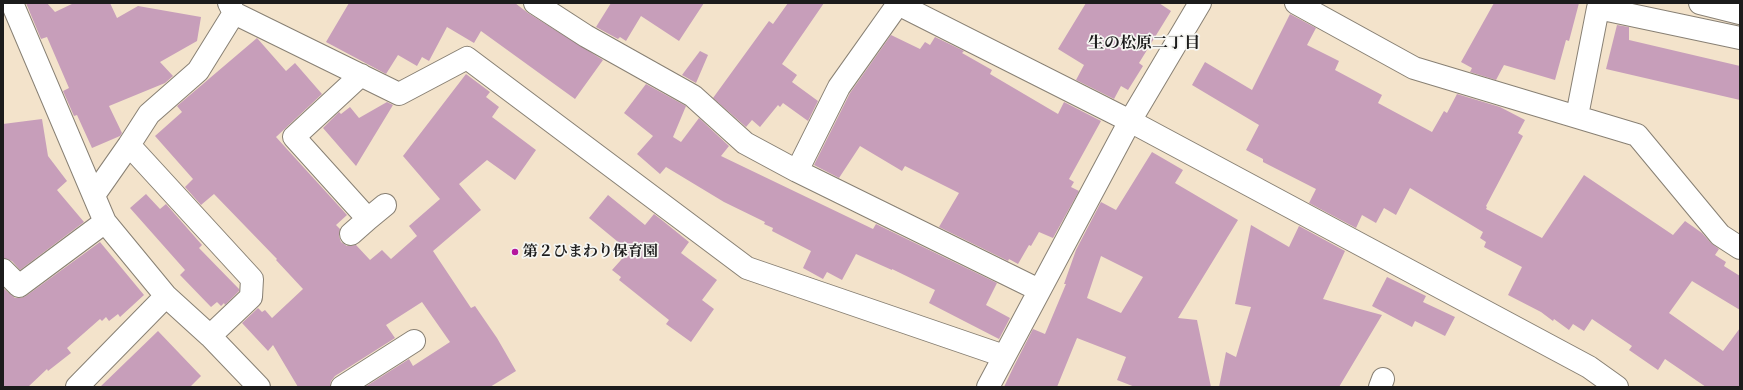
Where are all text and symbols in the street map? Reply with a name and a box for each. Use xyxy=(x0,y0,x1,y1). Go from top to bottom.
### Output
district label: 生の松原二丁目 xyxy=(1088,34,1200,54)
place label: 第２ひまわり保育園 xyxy=(523,243,658,261)
marker: 第２ひまわり保育園 xyxy=(510,247,520,257)

